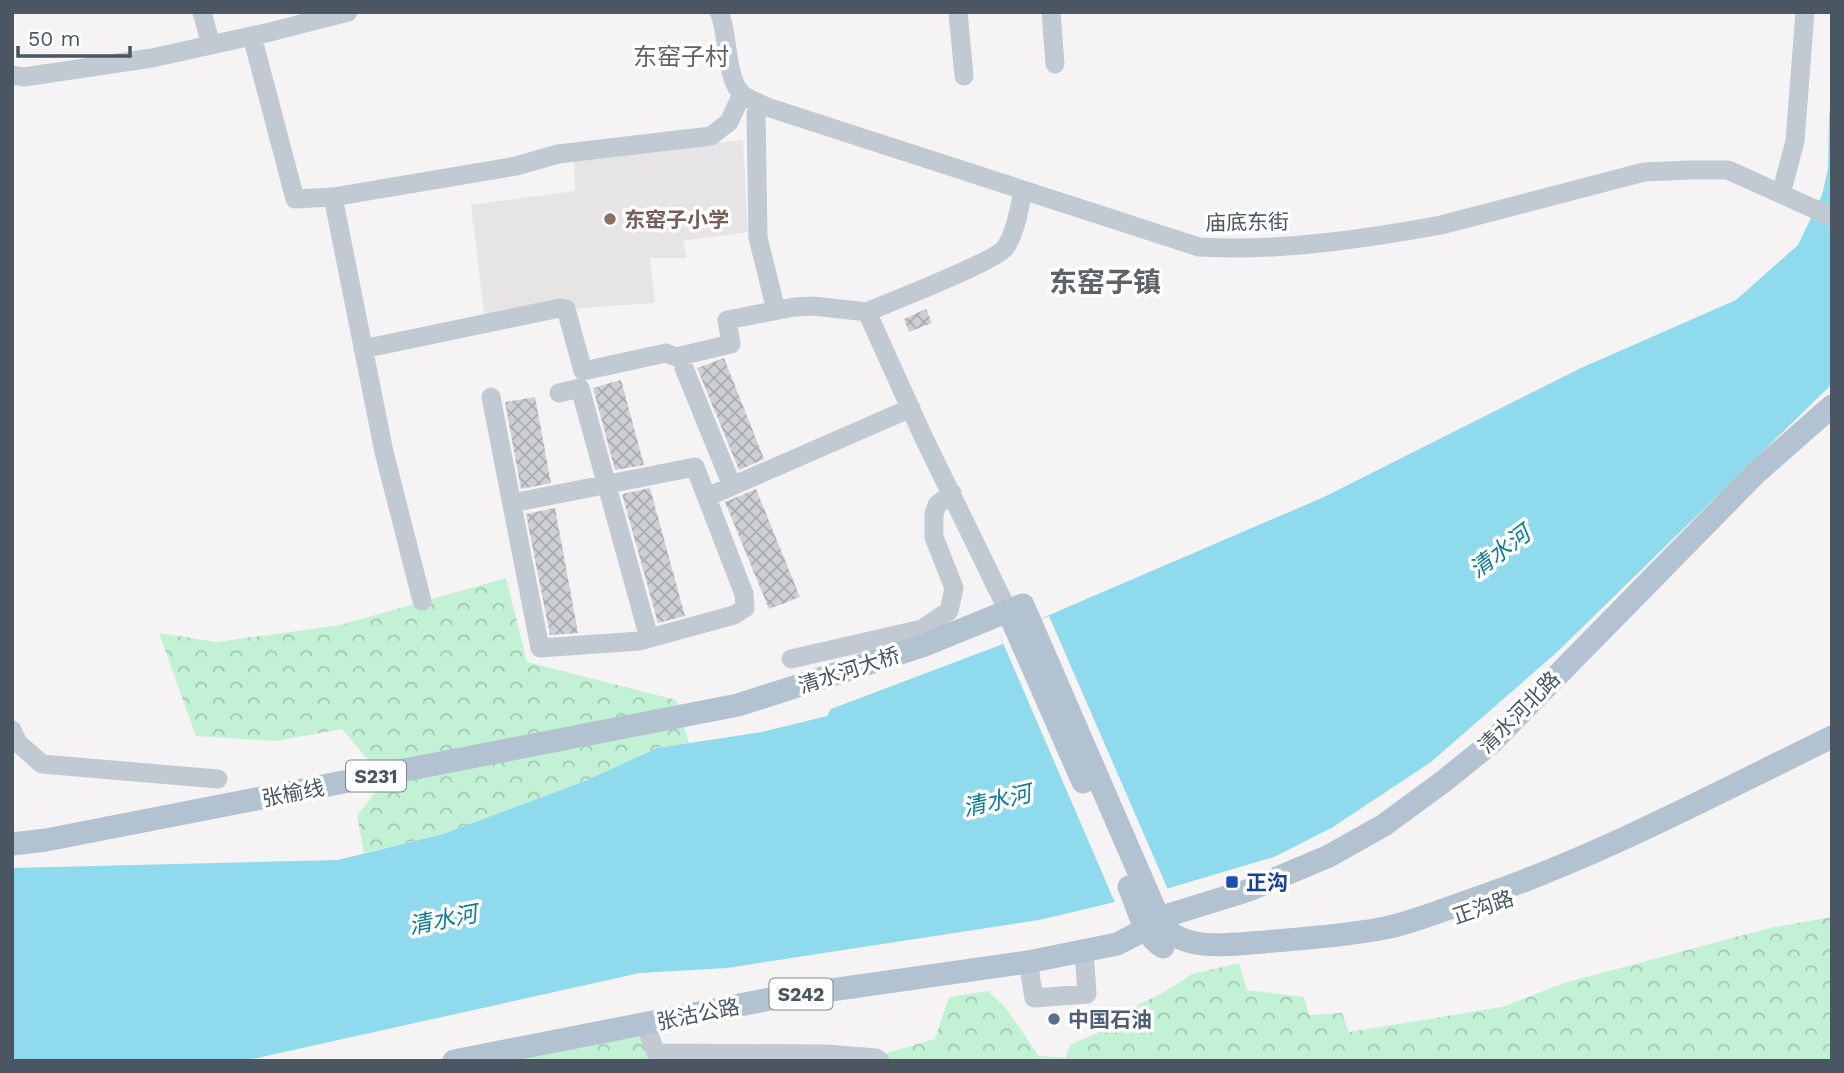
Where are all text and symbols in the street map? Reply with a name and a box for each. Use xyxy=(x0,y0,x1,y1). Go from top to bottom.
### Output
scale bar xyxy=(18,14,130,58)
text: 50 m xyxy=(28,26,80,51)
district label: 东窑子村 xyxy=(633,43,729,71)
place label: 东窑子小学 xyxy=(624,207,729,232)
street label: 庙底东街 xyxy=(1205,209,1289,235)
marker: 东窑子小学 xyxy=(602,211,618,227)
district label: 东窑子镇 xyxy=(1049,266,1161,299)
water label: 清水河 xyxy=(1464,518,1539,584)
street label: 清水河大桥 xyxy=(795,642,903,698)
street label: 清水河北路 xyxy=(1473,666,1565,758)
road number: S231 xyxy=(346,761,406,792)
street label: 张榆线 xyxy=(260,775,326,811)
water label: 清水河 xyxy=(960,779,1038,822)
place label: 正沟 xyxy=(1246,870,1288,895)
marker: 正沟 xyxy=(1224,874,1240,890)
street label: 正沟路 xyxy=(1449,885,1517,929)
water label: 清水河 xyxy=(407,899,483,940)
road number: S242 xyxy=(770,978,832,1010)
street label: 张沽公路 xyxy=(654,994,742,1034)
place label: 中国石油 xyxy=(1068,1007,1152,1032)
marker: 中国石油 xyxy=(1046,1011,1062,1027)

